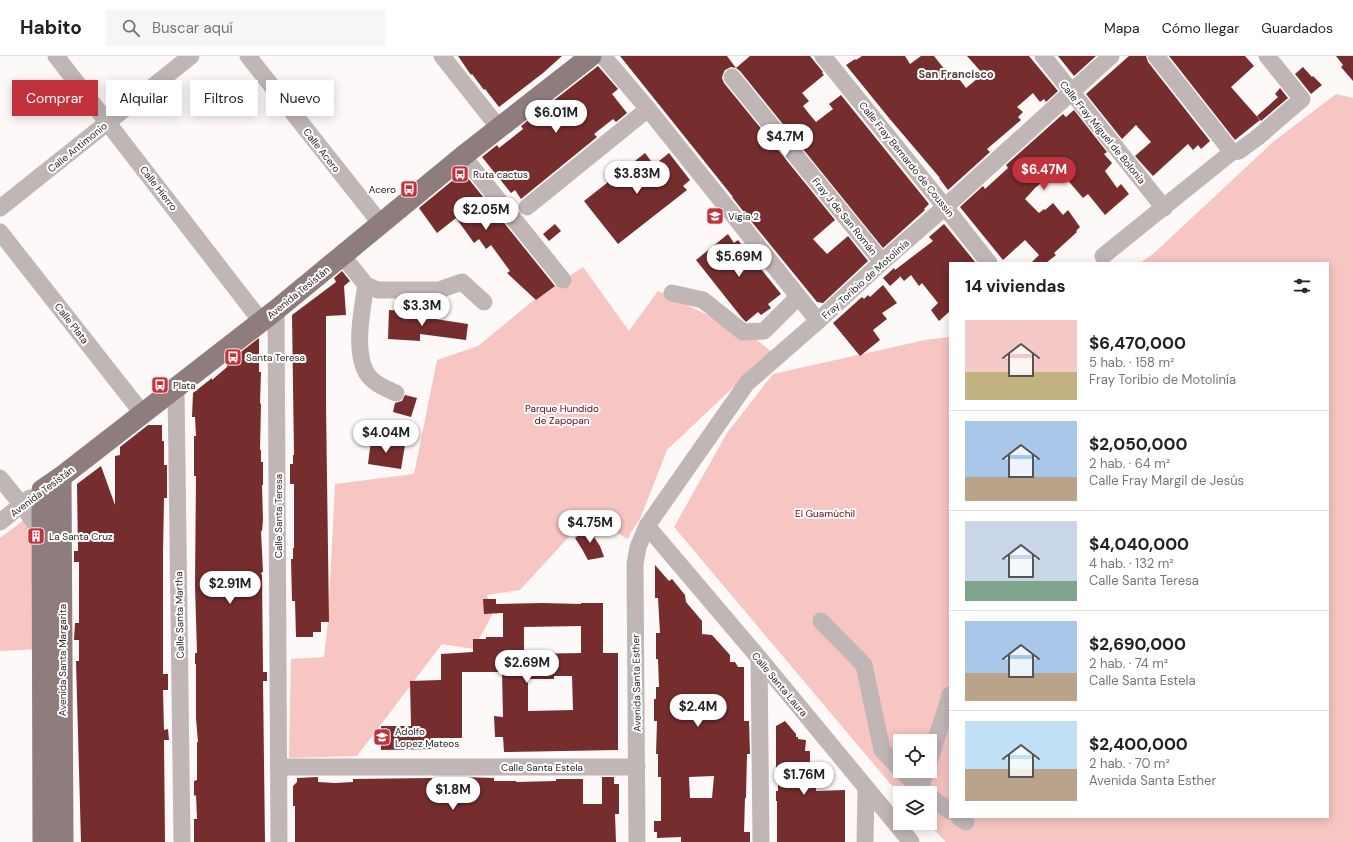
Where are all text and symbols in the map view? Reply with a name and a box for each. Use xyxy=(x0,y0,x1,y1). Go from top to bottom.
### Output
search box xyxy=(106,10,386,46)
text: Habito xyxy=(20,15,82,40)
icon: search xyxy=(120,17,142,39)
text: Buscar aquí xyxy=(152,18,233,38)
text: Mapa xyxy=(1104,19,1140,37)
text: Cómo llegar xyxy=(1162,19,1239,37)
text: Guardados xyxy=(1261,19,1333,37)
district label: San Francisco xyxy=(918,67,994,81)
street label: Calle Fray Miguel de Bolonia xyxy=(1057,78,1148,187)
chip: Comprar xyxy=(12,80,98,116)
chip: Alquilar xyxy=(106,80,182,116)
chip: Filtros xyxy=(190,80,258,116)
chip: Nuevo xyxy=(266,80,334,116)
street label: Calle Fray Bernardo de Coussin xyxy=(856,99,957,220)
pin: $6.01M xyxy=(523,100,589,134)
text: $6.01M xyxy=(534,104,578,121)
street label: Calle Antimonio xyxy=(45,119,110,175)
pin: $4.7M xyxy=(757,124,813,158)
street label: Calle Acero xyxy=(300,126,343,175)
text: $4.7M xyxy=(766,128,804,145)
pin: $6.47M xyxy=(1011,157,1077,191)
pin: $3.83M xyxy=(604,161,670,195)
text: $6.47M xyxy=(1021,161,1067,178)
street label: Calle Hierro xyxy=(137,163,180,213)
bus stop icon: Ruta cactus xyxy=(450,164,470,184)
text: $3.83M xyxy=(614,165,660,182)
place label: Ruta cactus xyxy=(473,168,528,181)
street label: Fray J de San Román xyxy=(809,175,880,258)
bus stop icon: Acero xyxy=(399,179,419,199)
place label: Acero xyxy=(369,183,396,196)
pin: $2.05M xyxy=(453,197,519,231)
text: $2.05M xyxy=(463,201,509,218)
school or university icon: Vigia 2 xyxy=(705,206,725,226)
place label: Vigia 2 xyxy=(728,210,759,223)
street label: Fray Toribio de Motolinía xyxy=(819,237,912,322)
pin: $5.69M xyxy=(706,244,772,278)
text: $5.69M xyxy=(716,248,762,265)
street label: Avenida Tesistán xyxy=(264,263,333,322)
text: 14 viviendas xyxy=(965,275,1066,297)
icon: filters xyxy=(1291,275,1313,297)
pin: $3.3M xyxy=(394,293,450,327)
text: $3.3M xyxy=(403,297,441,314)
street label: Calle Plata xyxy=(52,300,92,346)
text: $6,470,000 xyxy=(1089,332,1186,354)
icon: home xyxy=(997,336,1045,384)
bus stop icon: Santa Teresa xyxy=(223,347,243,367)
place label: Santa Teresa xyxy=(246,351,305,364)
text: 5 hab. · 158 m² xyxy=(1089,354,1174,371)
text: Fray Toribio de Motolinía xyxy=(1089,371,1236,388)
bus stop icon: Plata xyxy=(150,375,170,395)
place label: Plata xyxy=(173,379,196,392)
park label: Parque Hundido de Zapopan xyxy=(525,402,599,427)
pin: $4.04M xyxy=(353,420,419,454)
text: $4.04M xyxy=(362,424,410,441)
text: $2,050,000 xyxy=(1089,433,1187,455)
icon: home xyxy=(997,437,1045,485)
text: 2 hab. · 64 m² xyxy=(1089,455,1170,472)
street label: Avenida Tesistán xyxy=(8,463,77,520)
text: Calle Fray Margil de Jesús xyxy=(1089,472,1244,489)
street label: Calle Santa Teresa xyxy=(272,474,285,558)
park label: El Guamúchil xyxy=(795,507,855,520)
pin: $4.75M xyxy=(557,510,623,544)
text: $4.75M xyxy=(567,514,613,531)
building icon: La Santa Cruz xyxy=(26,526,46,546)
place label: La Santa Cruz xyxy=(49,530,113,543)
text: $4,040,000 xyxy=(1089,533,1189,555)
icon: home xyxy=(997,537,1045,585)
text: 4 hab. · 132 m² xyxy=(1089,555,1174,572)
street label: Calle Santa Martha xyxy=(172,571,187,659)
pin: $2.91M xyxy=(197,571,263,605)
text: Calle Santa Teresa xyxy=(1089,572,1199,589)
text: $2.91M xyxy=(209,575,251,592)
street label: Avenida Santa Margarita xyxy=(56,604,69,716)
text: $2,690,000 xyxy=(1089,633,1186,655)
street label: Avenida Santa Esther xyxy=(629,634,644,732)
icon: home xyxy=(997,637,1045,685)
pin: $2.69M xyxy=(494,650,560,684)
street label: Calle Santa Laura xyxy=(749,650,810,719)
text: $2.69M xyxy=(504,654,550,671)
text: 2 hab. · 74 m² xyxy=(1089,655,1168,672)
text: Calle Santa Estela xyxy=(1089,672,1196,689)
pin: $2.4M xyxy=(670,694,726,728)
text: $2.4M xyxy=(679,698,717,715)
place label: Adolfo Lopez Mateos xyxy=(395,725,459,750)
school or university icon: Adolfo Lopez Mateos xyxy=(372,727,392,747)
text: $2,400,000 xyxy=(1089,733,1188,755)
map controls xyxy=(893,734,937,830)
button: locate xyxy=(893,734,937,778)
icon: home xyxy=(997,737,1045,785)
text: 2 hab. · 70 m² xyxy=(1089,755,1170,772)
street label: Calle Santa Estela xyxy=(501,761,583,774)
pin: $1.76M xyxy=(771,762,837,796)
text: $1.76M xyxy=(783,766,825,783)
text: Avenida Santa Esther xyxy=(1089,772,1216,789)
pin: $1.8M xyxy=(425,777,481,811)
text: $1.8M xyxy=(435,781,471,798)
button: layers xyxy=(893,786,937,830)

